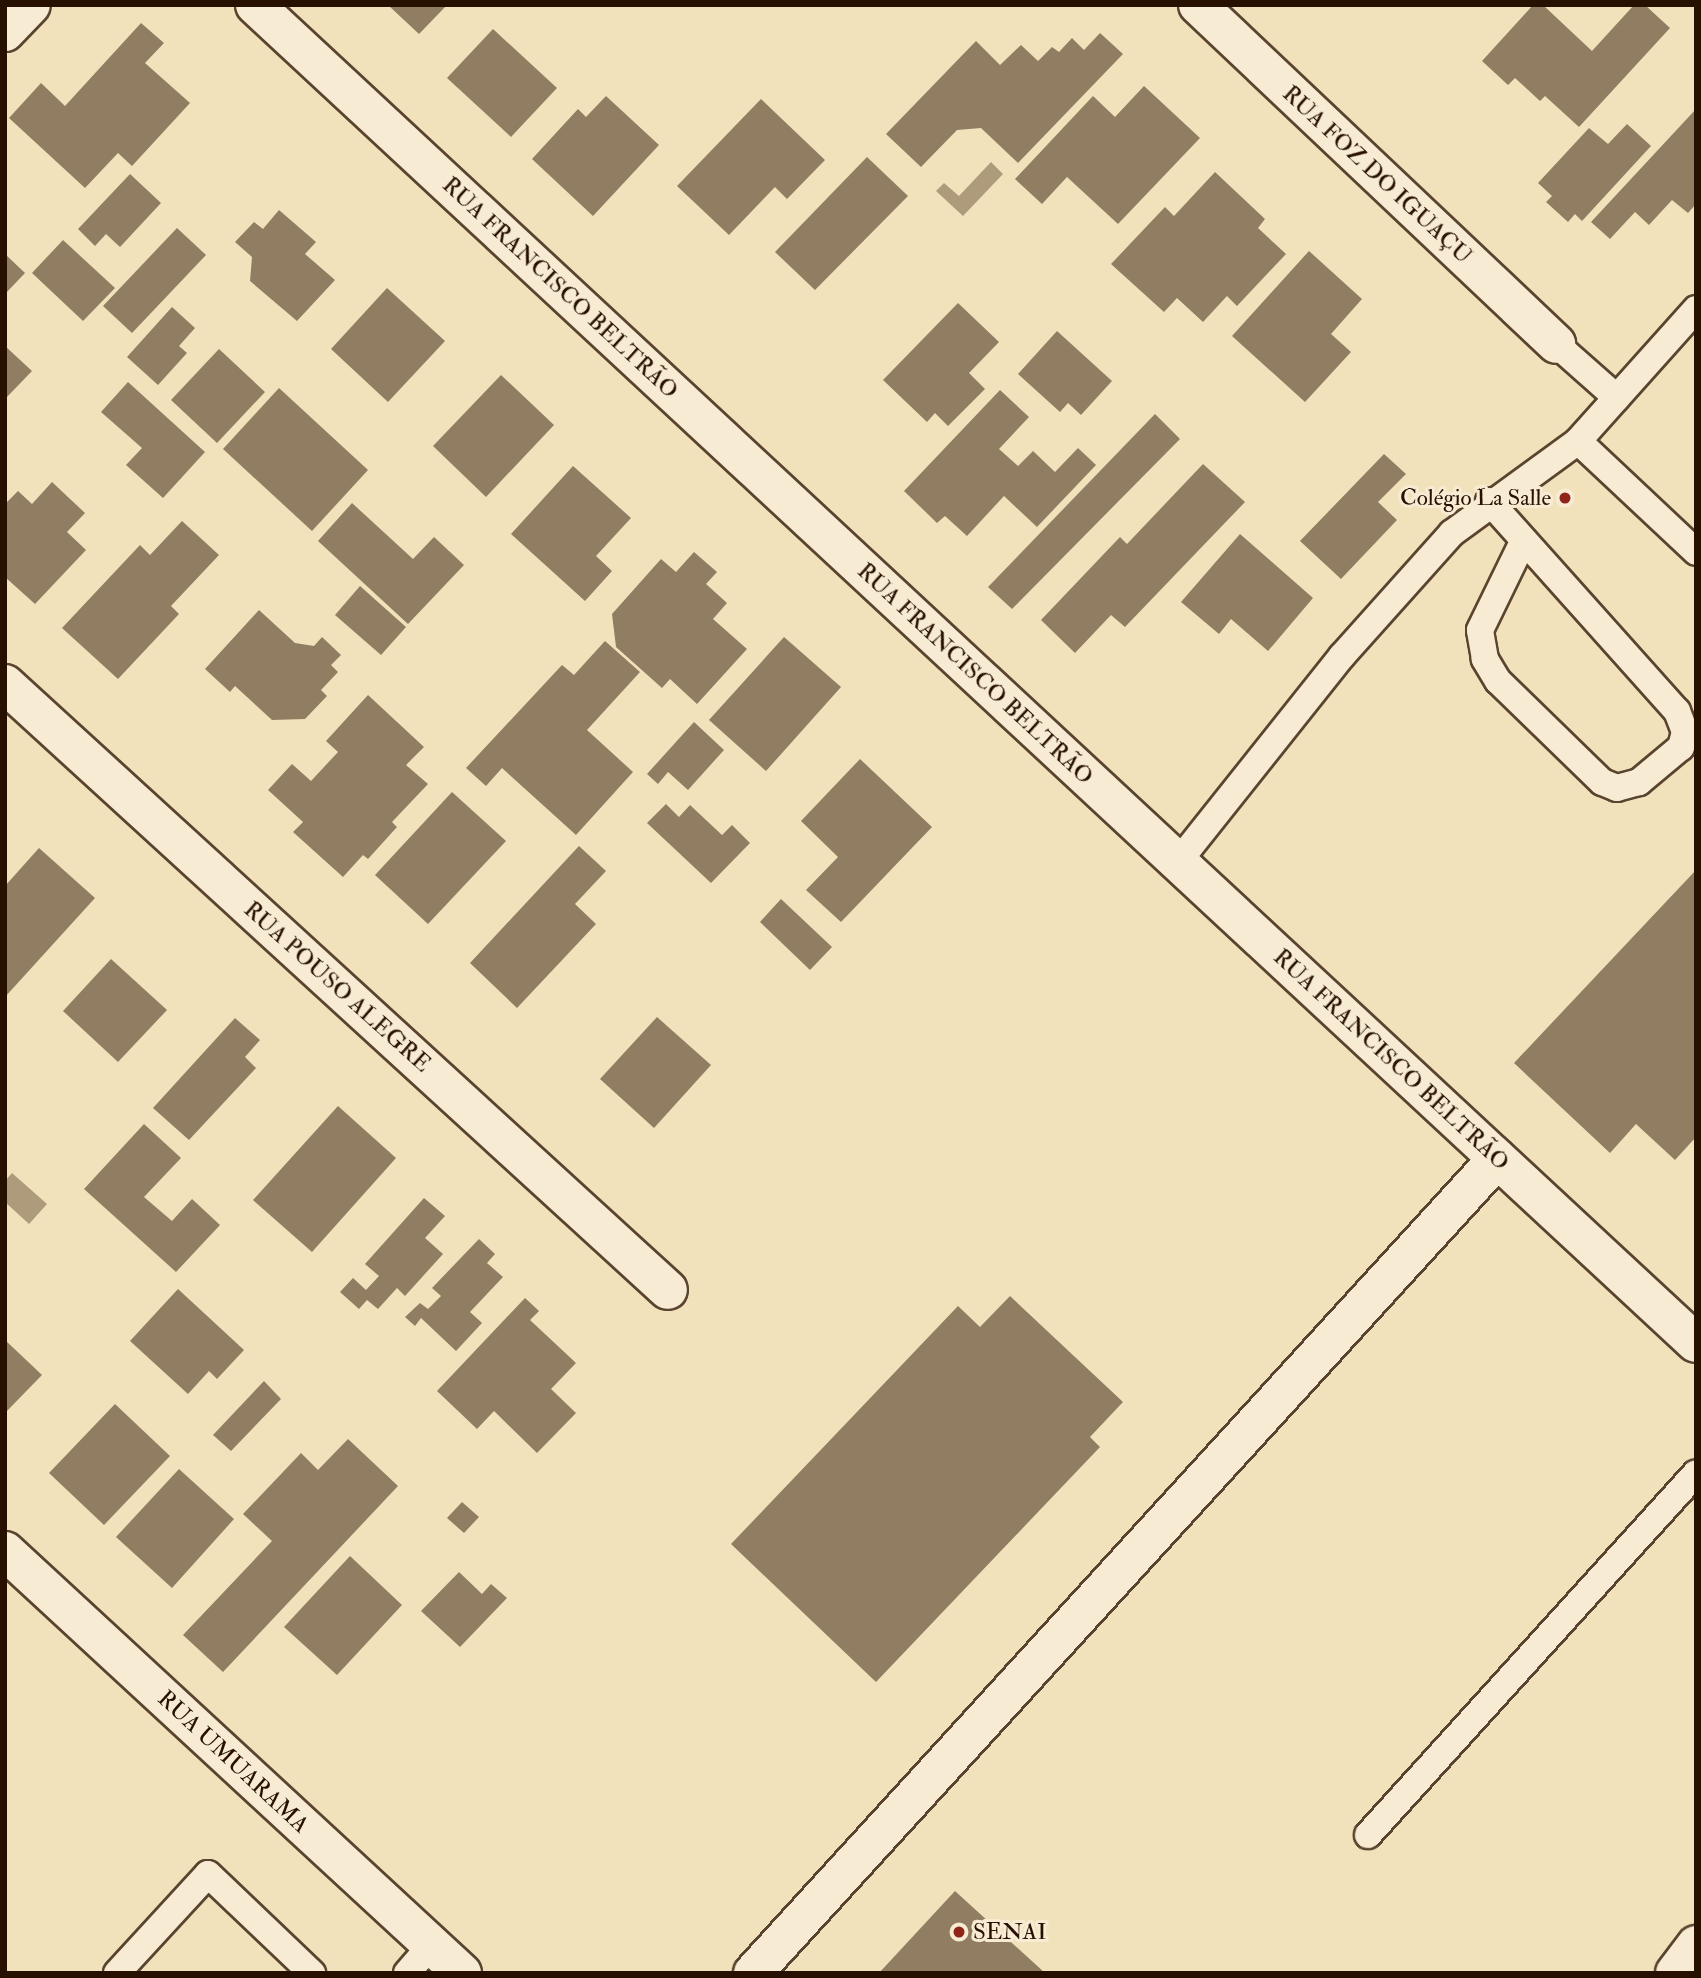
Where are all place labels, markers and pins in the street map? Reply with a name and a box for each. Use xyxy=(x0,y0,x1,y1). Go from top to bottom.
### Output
place label: Colégio La Salle xyxy=(1400,484,1551,512)
marker: Colégio La Salle xyxy=(1557,490,1573,506)
place label: SENAI xyxy=(973,1918,1046,1946)
marker: SENAI xyxy=(951,1924,967,1940)

